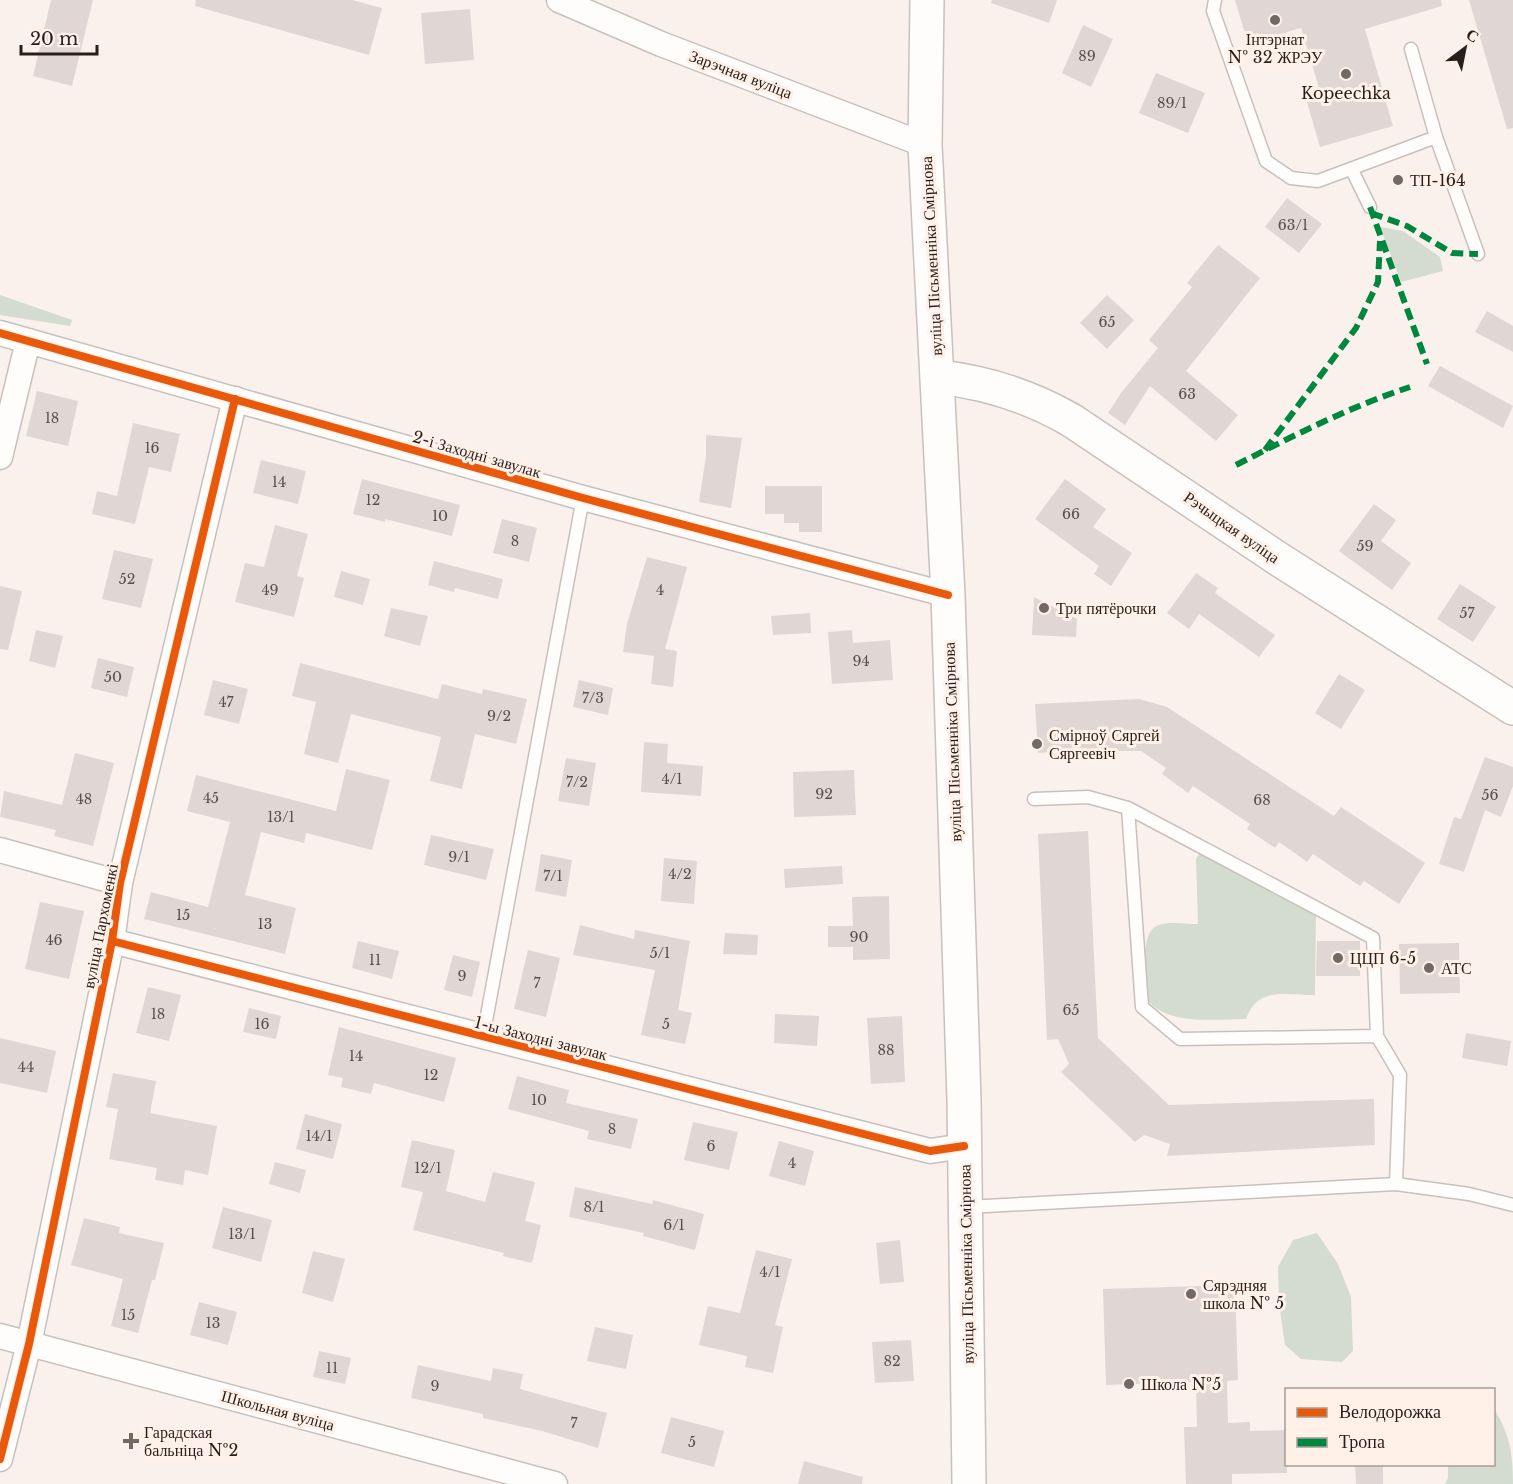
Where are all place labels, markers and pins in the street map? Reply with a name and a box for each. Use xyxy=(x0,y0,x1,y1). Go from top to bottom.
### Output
marker: Інтэрнат № 32 ЖРЭУ xyxy=(1268,13,1282,27)
place label: Інтэрнат № 32 ЖРЭУ xyxy=(1228,29,1323,67)
marker: Kopeechka xyxy=(1339,67,1353,81)
place label: Kopeechka xyxy=(1301,83,1391,103)
place label: ТП-164 xyxy=(1410,170,1466,190)
marker: ТП-164 xyxy=(1391,173,1405,187)
place label: Три пятёрочки xyxy=(1056,598,1157,618)
marker: Три пятёрочки xyxy=(1037,601,1051,615)
place label: Смірноў Сяргей Сяргеевіч xyxy=(1049,725,1160,763)
marker: Смірноў Сяргей Сяргеевіч xyxy=(1030,737,1044,751)
place label: ЦЦП 6-5 xyxy=(1350,948,1416,968)
marker: ЦЦП 6-5 xyxy=(1331,951,1345,965)
place label: АТС xyxy=(1441,958,1472,978)
marker: АТС xyxy=(1422,961,1436,975)
place label: Сярэдняя школа № 5 xyxy=(1203,1275,1284,1313)
marker: Сярэдняя школа № 5 xyxy=(1184,1287,1198,1301)
place label: Школа №5 xyxy=(1141,1374,1221,1394)
marker: Школа №5 xyxy=(1122,1377,1136,1391)
place label: Гарадская бальніца №2 xyxy=(144,1422,238,1460)
marker: Гарадская бальніца №2 xyxy=(122,1432,140,1450)

